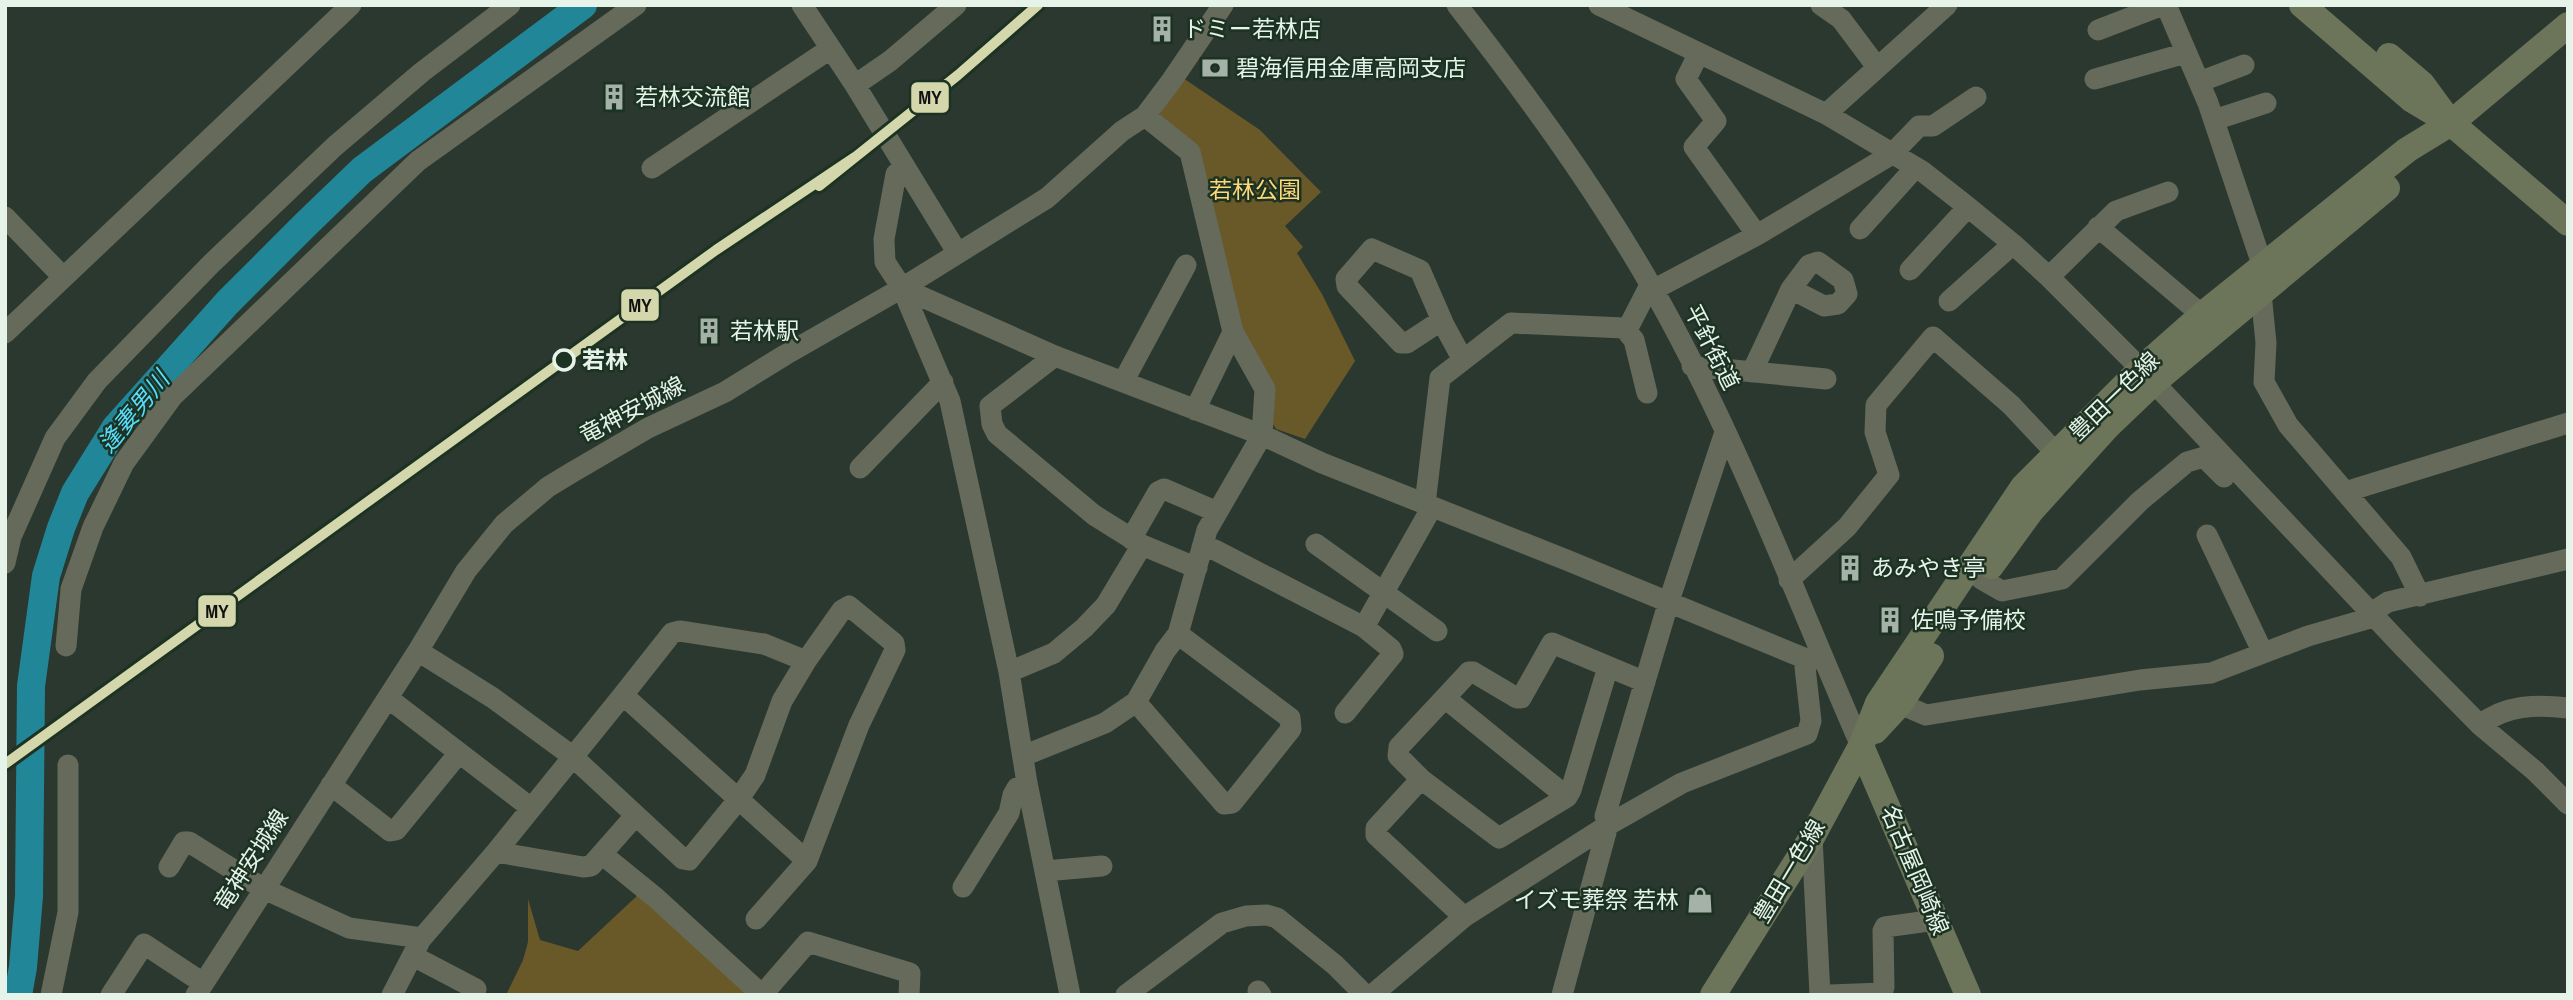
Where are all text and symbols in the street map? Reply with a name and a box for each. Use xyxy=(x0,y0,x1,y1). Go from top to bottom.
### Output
place label: ドミー若林店 xyxy=(1183,13,1321,44)
building icon: ドミー若林店 xyxy=(1147,14,1177,44)
place label: 碧海信用金庫高岡支店 xyxy=(1236,52,1466,83)
bank icon: 碧海信用金庫高岡支店 xyxy=(1200,53,1230,83)
place label: 若林交流館 xyxy=(635,81,750,112)
line badge: MY xyxy=(910,81,950,114)
building icon: 若林交流館 xyxy=(599,82,629,112)
text: MY xyxy=(918,84,942,110)
park label: 若林公園 xyxy=(1209,174,1301,205)
line badge: MY xyxy=(620,288,660,322)
text: MY xyxy=(628,292,652,318)
street label: 平針街道 xyxy=(1678,299,1747,395)
place label: 若林駅 xyxy=(730,315,799,346)
building icon: 若林駅 xyxy=(694,316,724,346)
place label: 若林 xyxy=(582,344,628,375)
street label: 豊田一色線 xyxy=(2062,345,2166,447)
marker: 若林 xyxy=(553,349,575,371)
water label: 逢妻男川 xyxy=(91,362,178,459)
street label: 竜神安城線 xyxy=(574,369,690,450)
place label: あみやき亭 xyxy=(1871,552,1986,583)
building icon: あみやき亭 xyxy=(1835,553,1865,583)
line badge: MY xyxy=(197,594,237,628)
text: MY xyxy=(205,598,229,624)
place label: 佐鳴予備校 xyxy=(1911,604,2026,635)
building icon: 佐鳴予備校 xyxy=(1875,605,1905,635)
street label: 名古屋岡崎線 xyxy=(1874,800,1957,939)
street label: 竜神安城線 xyxy=(206,803,295,916)
street label: 豊田一色線 xyxy=(1746,813,1831,928)
place label: イズモ葬祭 若林 xyxy=(1513,884,1679,915)
shop icon: イズモ葬祭 若林 xyxy=(1685,885,1715,915)

